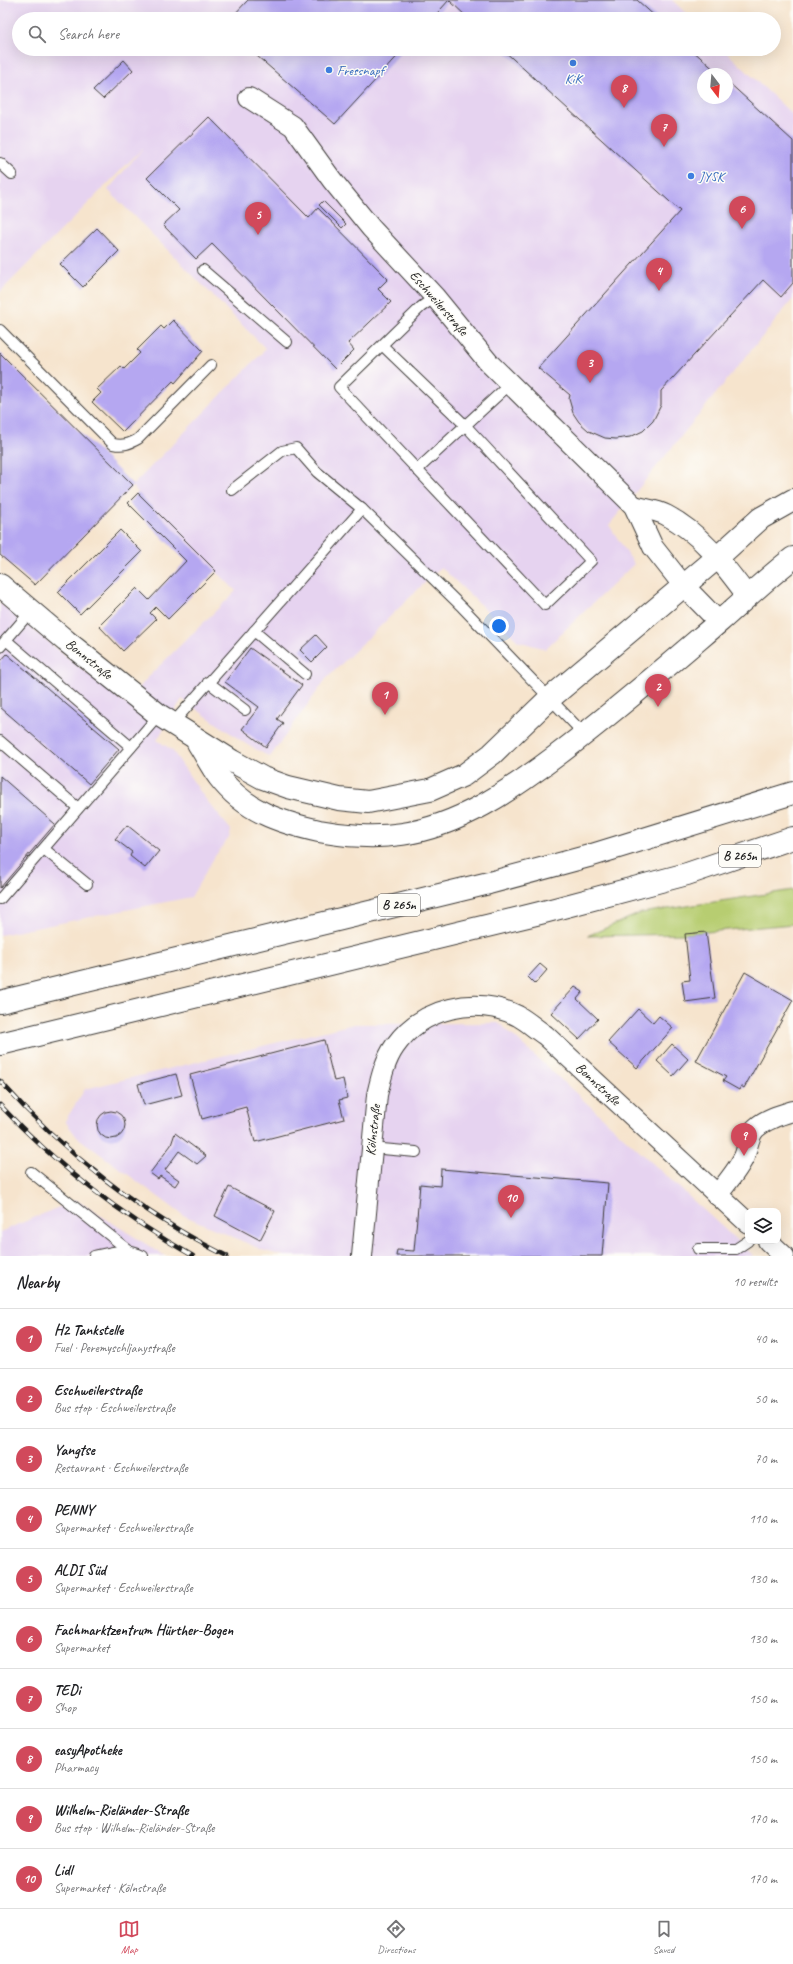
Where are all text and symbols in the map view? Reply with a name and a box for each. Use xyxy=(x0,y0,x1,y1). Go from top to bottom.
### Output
search box xyxy=(12,12,781,56)
icon: search xyxy=(26,23,48,45)
text: Search here xyxy=(58,25,119,44)
marker: KiK xyxy=(568,58,578,68)
place label: Fressnapf xyxy=(337,62,388,79)
marker: Fressnapf xyxy=(324,65,334,75)
north arrow xyxy=(697,68,733,104)
place label: KiK xyxy=(565,70,584,87)
pin: 8 xyxy=(611,75,637,108)
pin: 7 xyxy=(651,114,677,147)
place label: JYSK xyxy=(698,168,727,185)
marker: JYSK xyxy=(686,171,696,181)
pin: 6 xyxy=(729,196,755,229)
pin: 5 xyxy=(245,202,271,235)
pin: 4 xyxy=(646,258,672,291)
street label: Eschweilerstraße xyxy=(406,267,473,340)
pin: 3 xyxy=(577,350,603,383)
your location xyxy=(489,616,509,636)
street label: Bonnstraße xyxy=(62,635,117,684)
pin: 2 xyxy=(645,674,671,707)
pin: 1 xyxy=(372,682,398,715)
road number: B 265n xyxy=(719,845,761,867)
road number: B 265n xyxy=(378,894,420,916)
street label: Bonnstraße xyxy=(572,1059,625,1110)
street label: Kölnstraße xyxy=(362,1102,384,1156)
pin: 9 xyxy=(731,1123,757,1156)
pin: 10 xyxy=(498,1185,524,1218)
map controls xyxy=(745,1208,781,1244)
button: layers xyxy=(745,1208,781,1244)
text: Nearby xyxy=(16,1272,59,1293)
text: 10 results xyxy=(733,1274,777,1290)
text: H2 Tankstelle xyxy=(54,1321,123,1340)
text: 1 xyxy=(26,1331,32,1347)
text: 40 m xyxy=(755,1331,777,1347)
text: Fuel · Peremyschljanystraße xyxy=(54,1340,175,1356)
text: Eschweilerstraße xyxy=(54,1381,142,1400)
text: 2 xyxy=(26,1391,32,1407)
text: 50 m xyxy=(755,1391,777,1407)
text: Bus stop · Eschweilerstraße xyxy=(54,1400,175,1416)
text: Yangtse xyxy=(54,1441,95,1460)
text: 3 xyxy=(26,1451,32,1467)
text: 70 m xyxy=(755,1451,777,1467)
text: Restaurant · Eschweilerstraße xyxy=(54,1460,188,1476)
text: PENNY xyxy=(54,1501,94,1520)
text: 4 xyxy=(26,1511,32,1527)
text: 110 m xyxy=(749,1511,777,1527)
text: Supermarket · Eschweilerstraße xyxy=(54,1520,193,1536)
text: ALDI Süd xyxy=(54,1561,105,1580)
text: 5 xyxy=(26,1571,32,1587)
text: 130 m xyxy=(749,1571,777,1587)
text: Supermarket · Eschweilerstraße xyxy=(54,1580,193,1596)
text: Fachmarktzentrum Hürther-Bogen xyxy=(54,1621,233,1640)
text: 6 xyxy=(26,1631,32,1647)
text: 130 m xyxy=(749,1631,777,1647)
text: Supermarket xyxy=(54,1640,109,1656)
text: TEDi xyxy=(54,1681,80,1700)
text: 7 xyxy=(26,1691,32,1707)
text: 150 m xyxy=(749,1691,777,1707)
text: Shop xyxy=(54,1700,76,1716)
text: easyApotheke xyxy=(54,1741,122,1760)
text: 8 xyxy=(26,1751,32,1767)
text: 150 m xyxy=(749,1751,777,1767)
text: Pharmacy xyxy=(54,1760,98,1776)
text: Wilhelm-Rieländer-Straße xyxy=(54,1801,188,1820)
text: 9 xyxy=(26,1811,32,1827)
text: 170 m xyxy=(749,1811,777,1827)
text: Bus stop · Wilhelm-Rieländer-Straße xyxy=(54,1820,215,1836)
text: Lidl xyxy=(54,1861,72,1880)
text: 10 xyxy=(23,1871,35,1887)
text: 170 m xyxy=(749,1871,777,1887)
text: Supermarket · Kölnstraße xyxy=(54,1880,166,1896)
tab: Map xyxy=(118,1918,140,1956)
tab: Directions xyxy=(377,1918,416,1956)
tab: Saved xyxy=(653,1918,675,1956)

